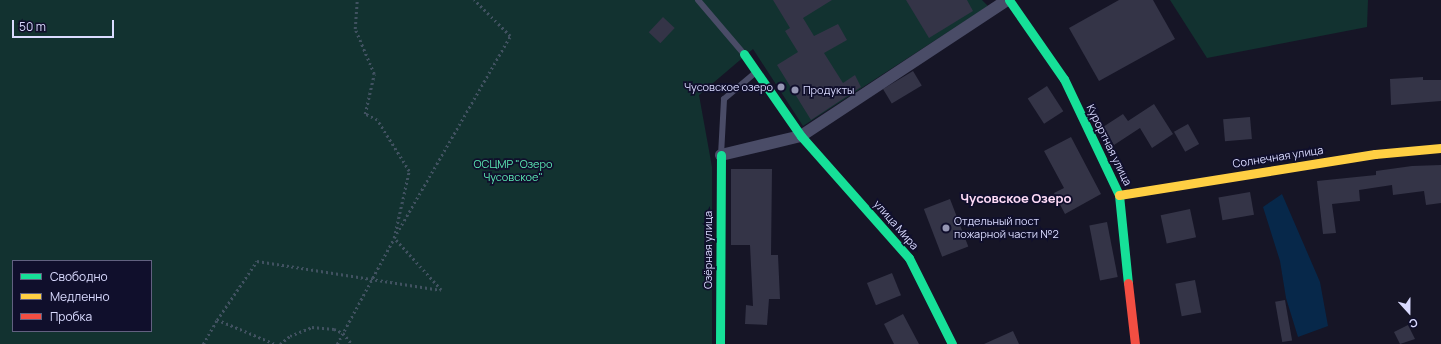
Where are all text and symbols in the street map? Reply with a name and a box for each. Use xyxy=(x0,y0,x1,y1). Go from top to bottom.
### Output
scale bar xyxy=(14,12,116,38)
text: 50 m xyxy=(19,18,46,35)
place label: Чусовское озеро xyxy=(684,80,773,94)
marker: Чусовское озеро xyxy=(776,82,786,92)
place label: Продукты xyxy=(803,83,854,97)
marker: Продукты xyxy=(790,85,800,95)
street label: Курортная улица xyxy=(1084,102,1134,188)
street label: Солнечная улица xyxy=(1232,143,1324,171)
park label: ОСЦМР "Озеро Чусовское" xyxy=(474,158,552,184)
district label: Чусовское Озеро xyxy=(960,190,1072,206)
street label: улица Мира xyxy=(871,197,921,253)
street label: Озёрная улица xyxy=(701,211,715,289)
place label: Отдельный пост пожарной части №2 xyxy=(954,215,1059,241)
marker: Отдельный пост пожарной части №2 xyxy=(941,223,951,233)
legend xyxy=(12,260,152,332)
text: Свободно xyxy=(50,268,108,285)
text: Медленно xyxy=(50,288,110,305)
north arrow xyxy=(1389,292,1429,332)
text: Пробка xyxy=(50,308,92,325)
text: С xyxy=(1407,315,1420,332)

